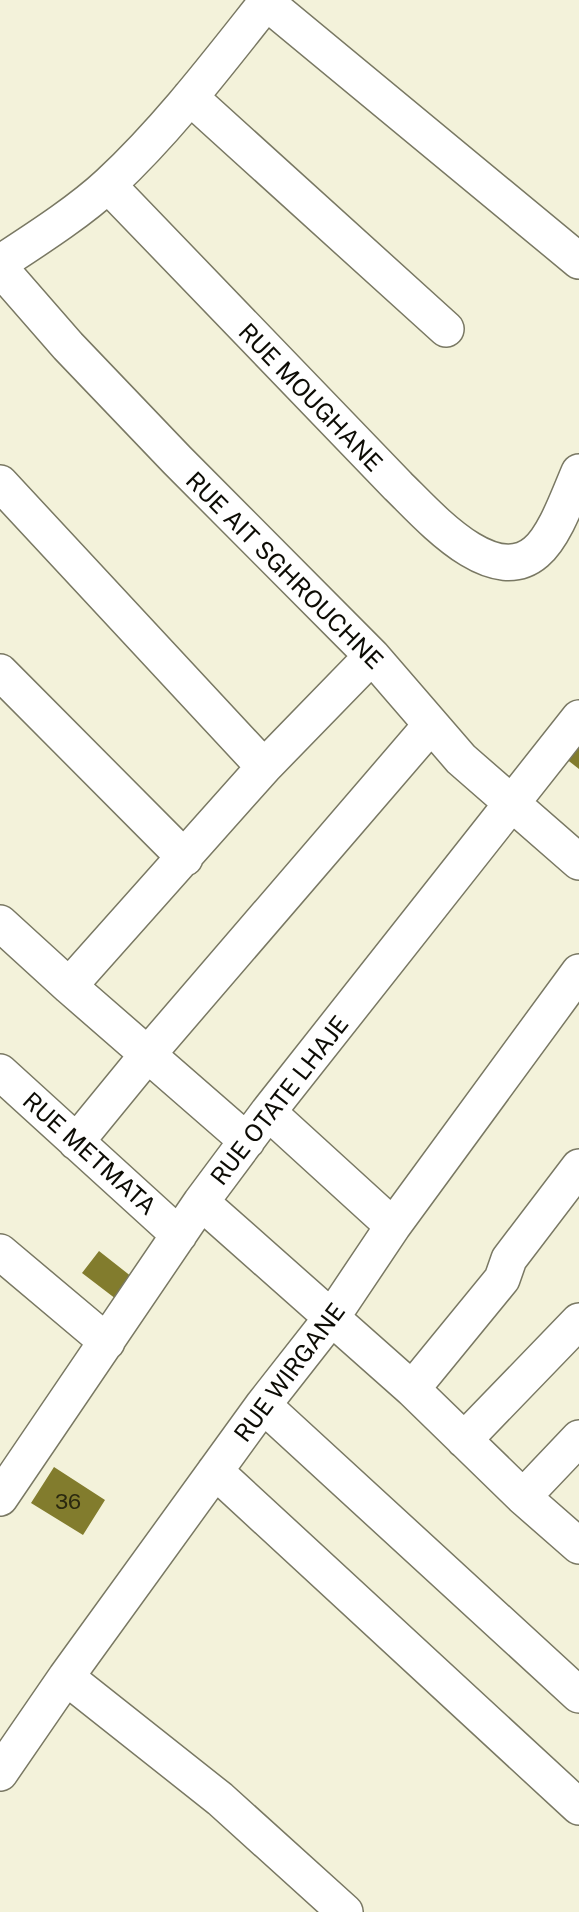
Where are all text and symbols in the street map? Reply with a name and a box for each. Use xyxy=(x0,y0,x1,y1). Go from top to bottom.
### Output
street label: RUE MOUGHANE xyxy=(233,317,389,477)
street label: RUE AIT SGHROUCHNE xyxy=(181,466,389,674)
street label: RUE OTATE LHAJE xyxy=(204,1010,354,1190)
street label: RUE METMATA xyxy=(18,1086,162,1220)
street label: RUE WIRGANE xyxy=(228,1297,350,1447)
house number: 36 xyxy=(55,1489,81,1514)

